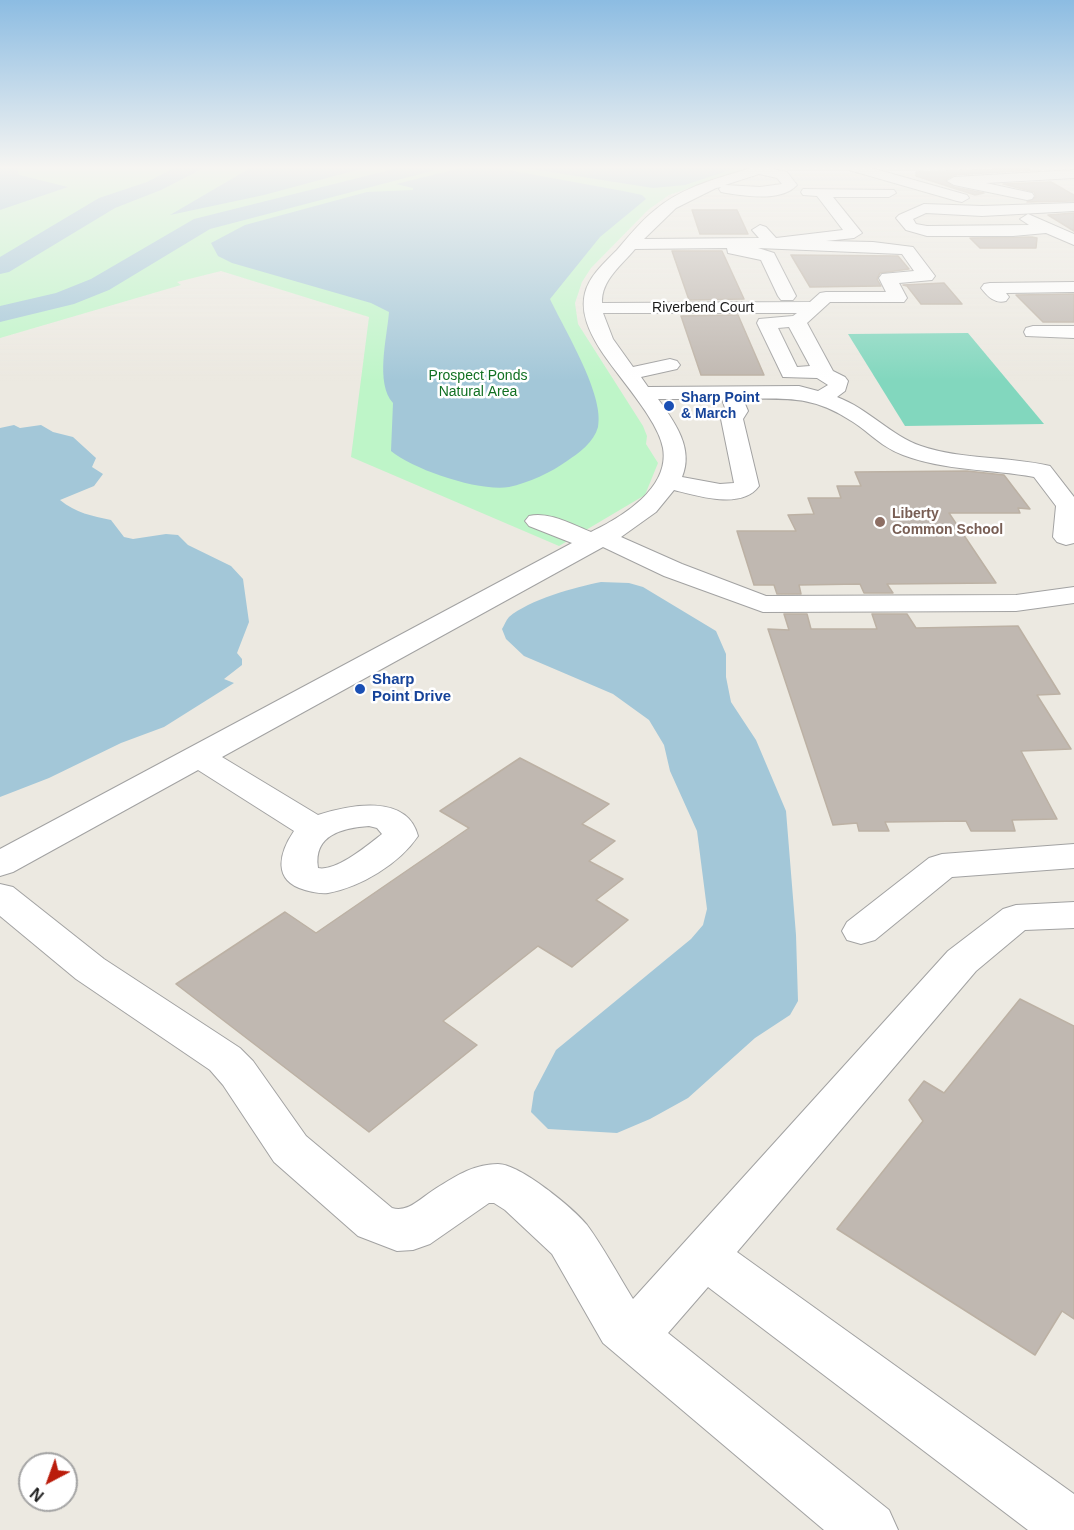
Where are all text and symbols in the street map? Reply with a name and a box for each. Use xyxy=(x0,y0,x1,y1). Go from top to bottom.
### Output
street label: Riverbend Court xyxy=(652,300,754,316)
park label: Prospect Ponds Natural Area xyxy=(429,368,527,400)
place label: Sharp Point & March xyxy=(681,390,760,422)
marker: Sharp Point & March xyxy=(662,399,676,413)
place label: Liberty Common School xyxy=(892,506,1003,538)
marker: Liberty Common School xyxy=(873,515,887,529)
place label: Sharp Point Drive xyxy=(372,671,451,706)
marker: Sharp Point Drive xyxy=(353,682,367,696)
north arrow xyxy=(18,1452,78,1512)
text: N xyxy=(27,1484,47,1505)

